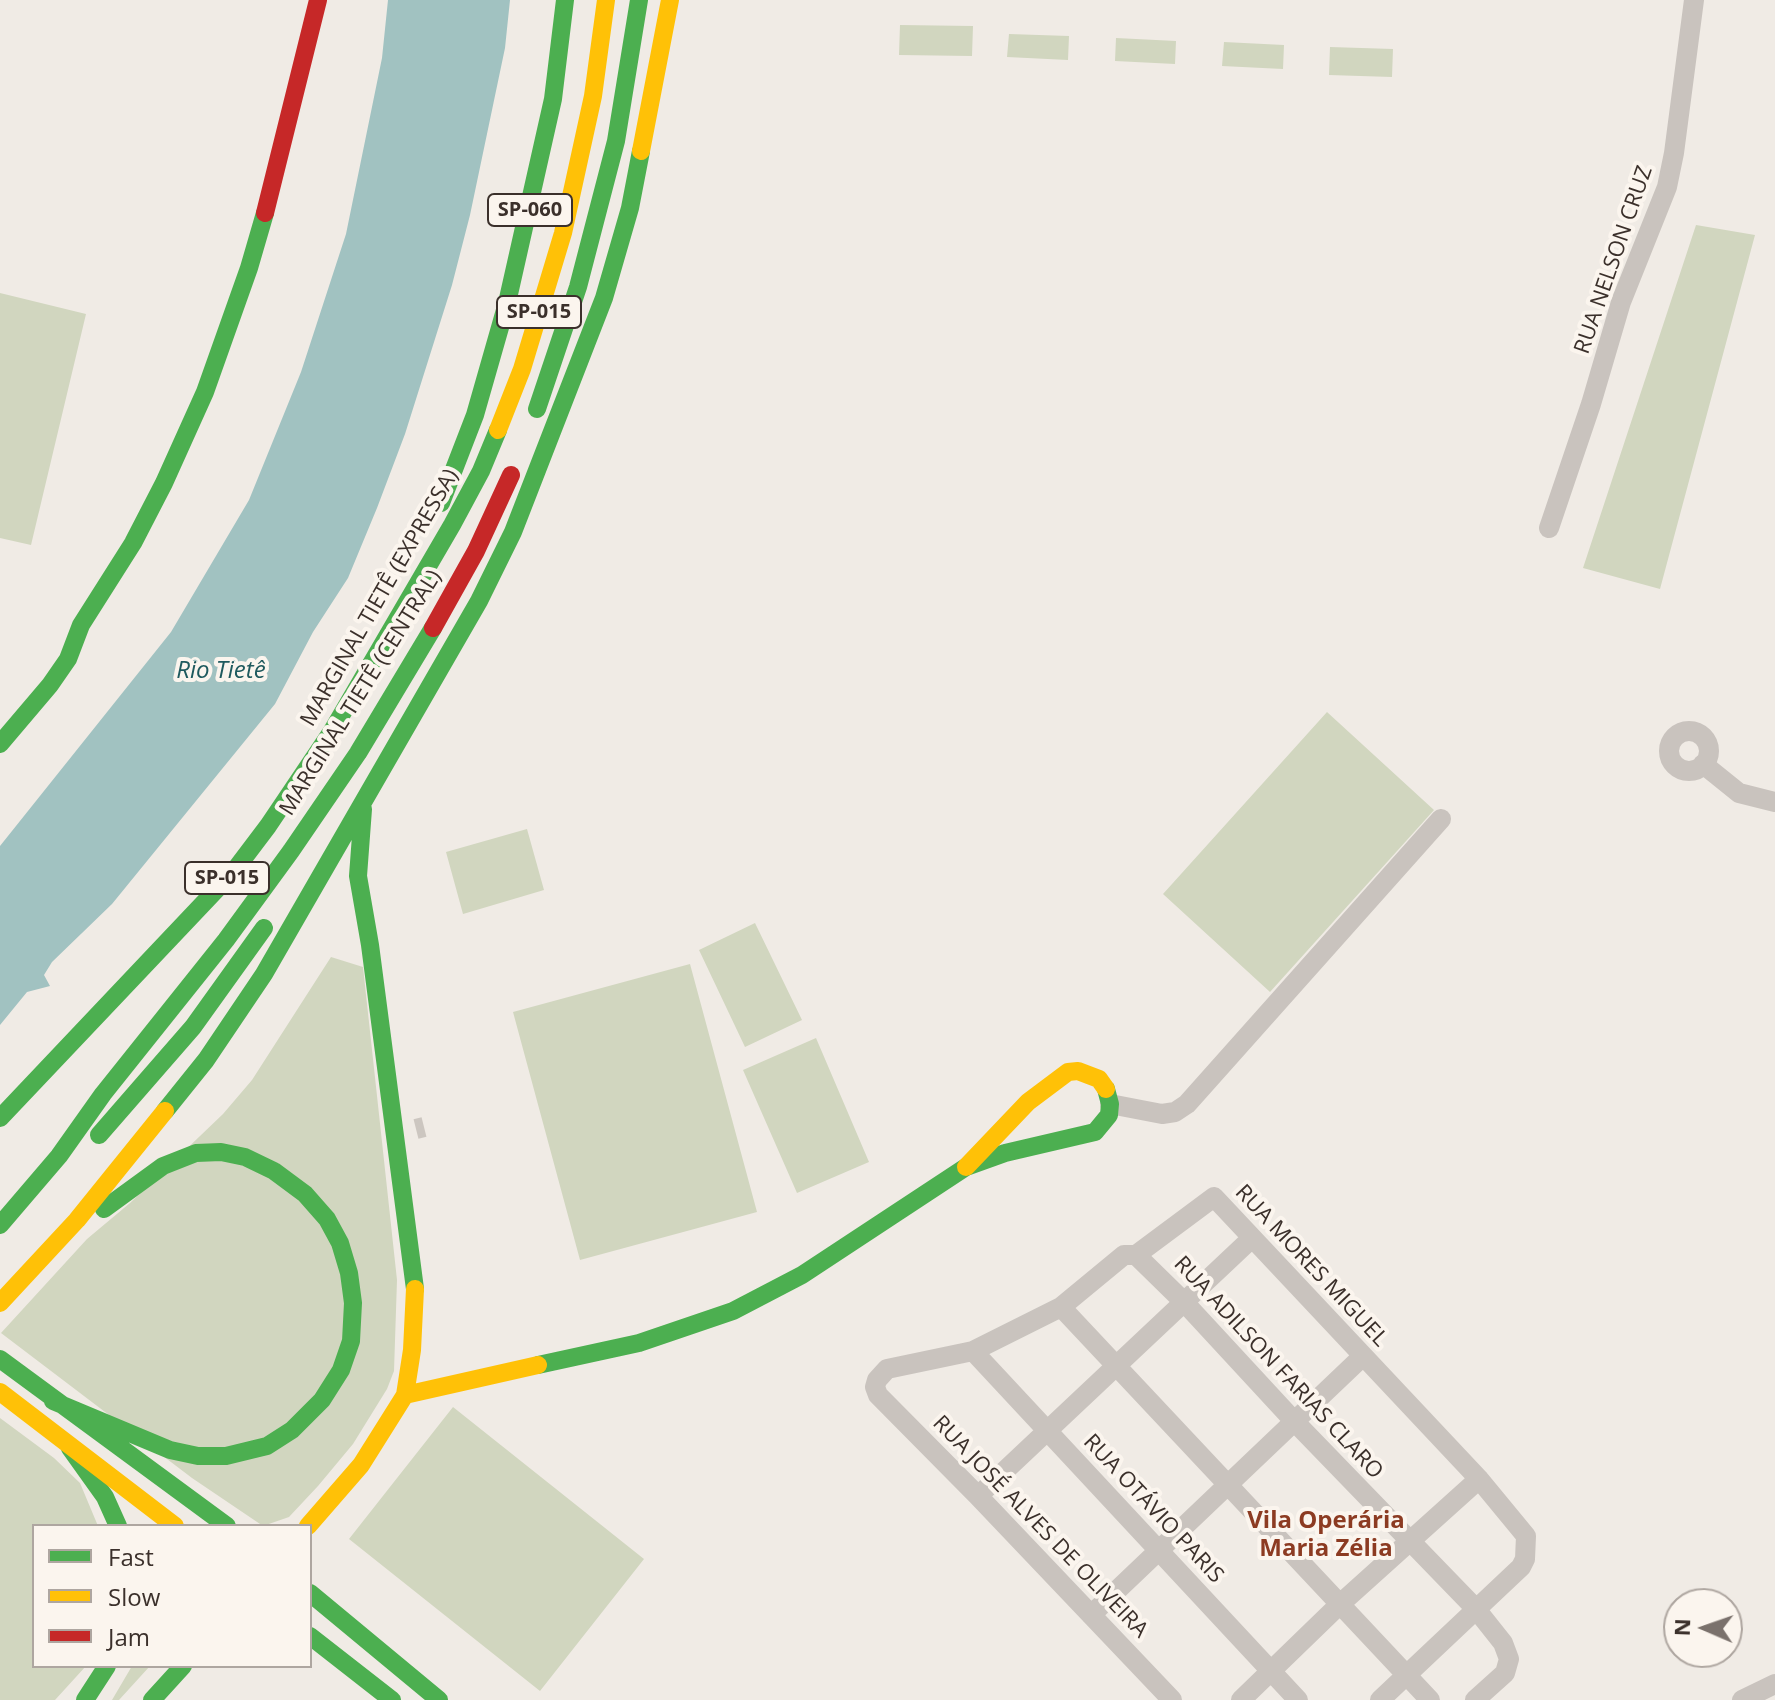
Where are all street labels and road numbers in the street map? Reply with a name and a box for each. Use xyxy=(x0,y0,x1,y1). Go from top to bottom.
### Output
street label: RUA NELSON CRUZ xyxy=(1569,163,1659,357)
road number: SP-060 xyxy=(488,194,572,226)
road number: SP-015 xyxy=(497,296,581,328)
street label: MARGINAL TIETÊ (EXPRESSA) xyxy=(295,465,465,731)
street label: MARGINAL TIETÊ (CENTRAL) xyxy=(274,565,448,821)
road number: SP-015 xyxy=(185,862,269,894)
street label: RUA MORES MIGUEL xyxy=(1229,1180,1393,1352)
street label: RUA ADILSON FARIAS CLARO xyxy=(1168,1251,1388,1485)
street label: RUA JOSÉ ALVES DE OLIVEIRA xyxy=(927,1411,1153,1643)
street label: RUA OTÁVIO PARIS xyxy=(1077,1429,1229,1589)

